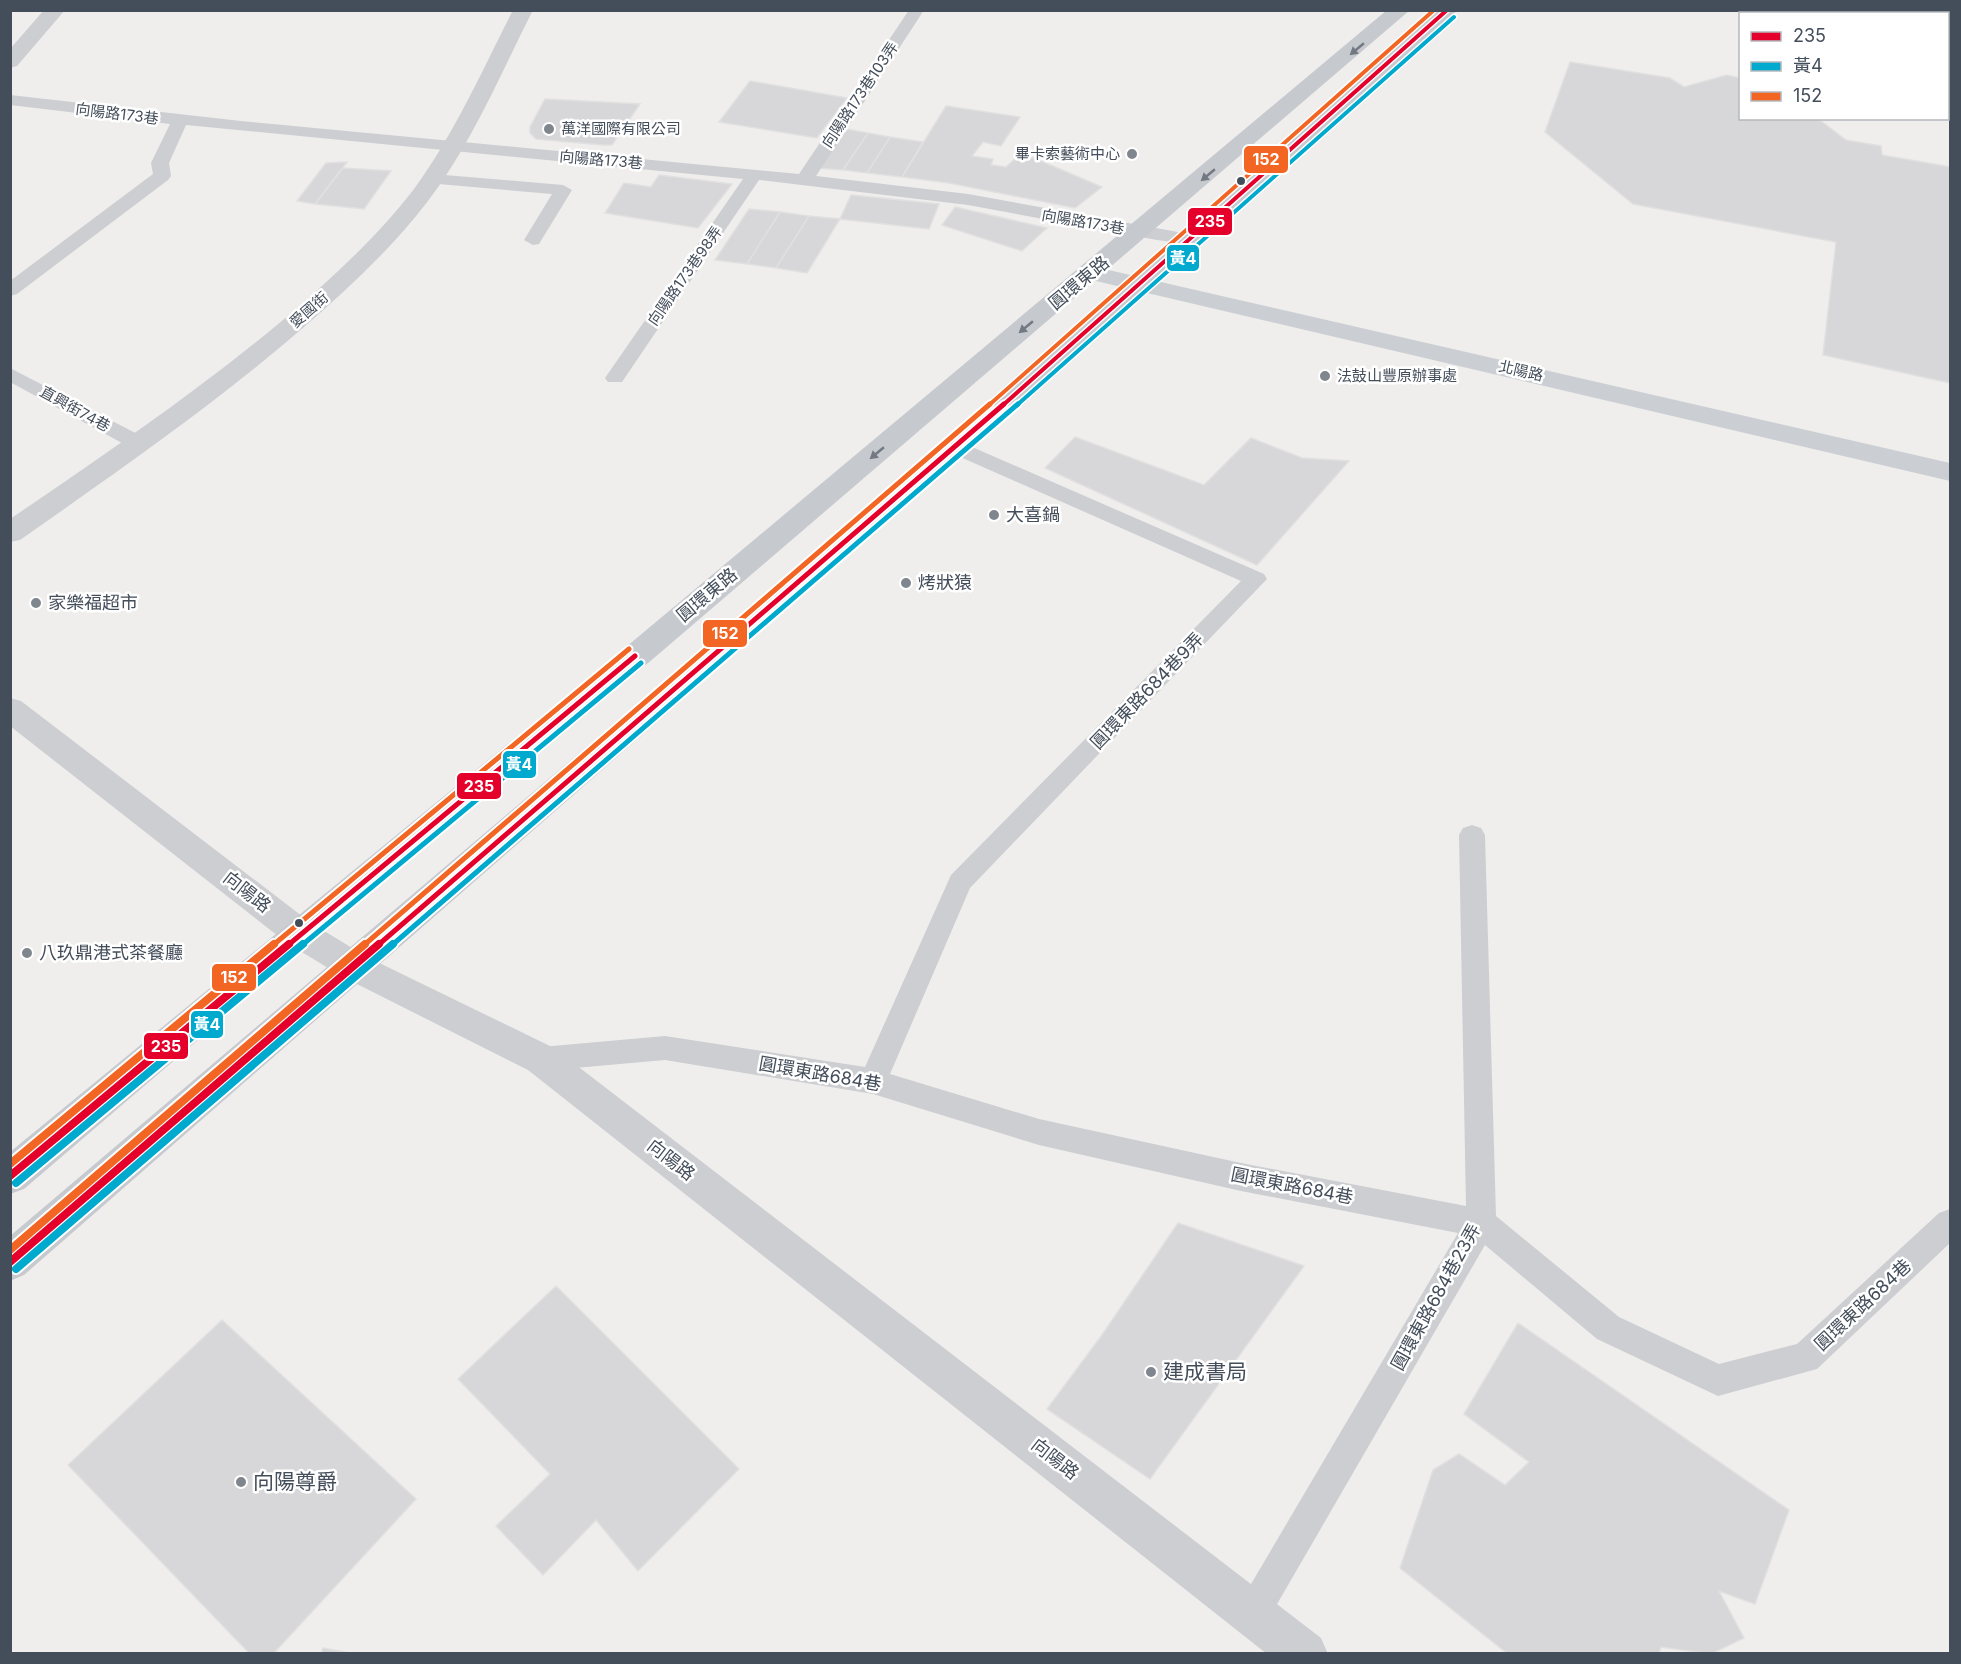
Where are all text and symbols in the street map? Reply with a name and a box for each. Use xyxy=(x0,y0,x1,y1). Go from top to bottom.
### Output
legend xyxy=(1739,12,1949,120)
text: 235 xyxy=(1793,25,1826,46)
street label: 向陽路173巷103弄 xyxy=(817,38,902,151)
one-way arrow xyxy=(1350,42,1365,55)
text: 黃4 xyxy=(1793,55,1823,76)
text: 152 xyxy=(1793,85,1822,106)
street label: 向陽路173巷 xyxy=(74,99,160,128)
place label: 萬洋國際有限公司 xyxy=(561,119,681,138)
marker: 萬洋國際有限公司 xyxy=(542,122,556,136)
place label: 畢卡索藝術中心 xyxy=(1015,144,1120,163)
line badge: 152 xyxy=(1243,145,1289,174)
street label: 向陽路173巷 xyxy=(559,146,644,173)
marker: 畢卡索藝術中心 xyxy=(1125,147,1139,161)
text: 152 xyxy=(1252,149,1280,169)
one-way arrow xyxy=(1201,168,1216,181)
unlabelled marker xyxy=(1235,175,1247,187)
street label: 向陽路173巷 xyxy=(1040,205,1126,238)
line badge: 235 xyxy=(1187,207,1233,236)
text: 235 xyxy=(1195,211,1225,231)
street label: 向陽路173巷98弄 xyxy=(643,222,726,329)
line badge: 黃4 xyxy=(1166,244,1200,272)
text: 黃4 xyxy=(1170,248,1197,268)
street label: 圓環東路 xyxy=(1044,251,1113,314)
street label: 愛國街 xyxy=(285,288,332,332)
one-way arrow xyxy=(1018,321,1034,334)
street label: 北陽路 xyxy=(1497,356,1545,385)
place label: 法鼓山豐原辦事處 xyxy=(1337,366,1457,385)
marker: 法鼓山豐原辦事處 xyxy=(1318,369,1332,383)
street label: 直興街74巷 xyxy=(37,382,114,436)
one-way arrow xyxy=(870,446,885,459)
place label: 大喜鍋 xyxy=(1006,504,1060,525)
marker: 大喜鍋 xyxy=(987,508,1001,522)
street label: 圓環東路 xyxy=(672,563,741,626)
place label: 烤狀猿 xyxy=(918,572,972,593)
marker: 烤狀猿 xyxy=(899,576,913,590)
place label: 家樂福超市 xyxy=(48,592,138,613)
marker: 家樂福超市 xyxy=(29,596,43,610)
line badge: 152 xyxy=(702,619,748,648)
text: 152 xyxy=(711,623,739,643)
street label: 圓環東路684巷9弄 xyxy=(1086,628,1207,753)
line badge: 黃4 xyxy=(502,750,537,779)
text: 黃4 xyxy=(506,754,533,774)
line badge: 235 xyxy=(456,772,502,800)
text: 235 xyxy=(464,776,494,796)
street label: 向陽路 xyxy=(220,867,275,917)
unlabelled marker xyxy=(293,917,305,929)
place label: 八玖鼎港式茶餐廳 xyxy=(39,942,183,963)
marker: 八玖鼎港式茶餐廳 xyxy=(20,946,34,960)
line badge: 152 xyxy=(211,963,257,992)
text: 152 xyxy=(220,967,248,987)
line badge: 黃4 xyxy=(190,1010,224,1039)
text: 黃4 xyxy=(194,1014,221,1034)
line badge: 235 xyxy=(143,1032,189,1060)
text: 235 xyxy=(151,1036,181,1056)
street label: 圓環東路684巷 xyxy=(757,1052,883,1095)
street label: 向陽路 xyxy=(644,1135,699,1185)
street label: 圓環東路684巷 xyxy=(1229,1163,1355,1208)
street label: 圓環東路684巷23弄 xyxy=(1387,1220,1485,1374)
street label: 圓環東路684巷 xyxy=(1810,1255,1915,1355)
place label: 建成書局 xyxy=(1163,1359,1247,1384)
marker: 建成書局 xyxy=(1144,1365,1158,1379)
street label: 向陽路 xyxy=(1028,1434,1083,1484)
place label: 向陽尊爵 xyxy=(253,1469,337,1494)
marker: 向陽尊爵 xyxy=(234,1475,248,1489)

